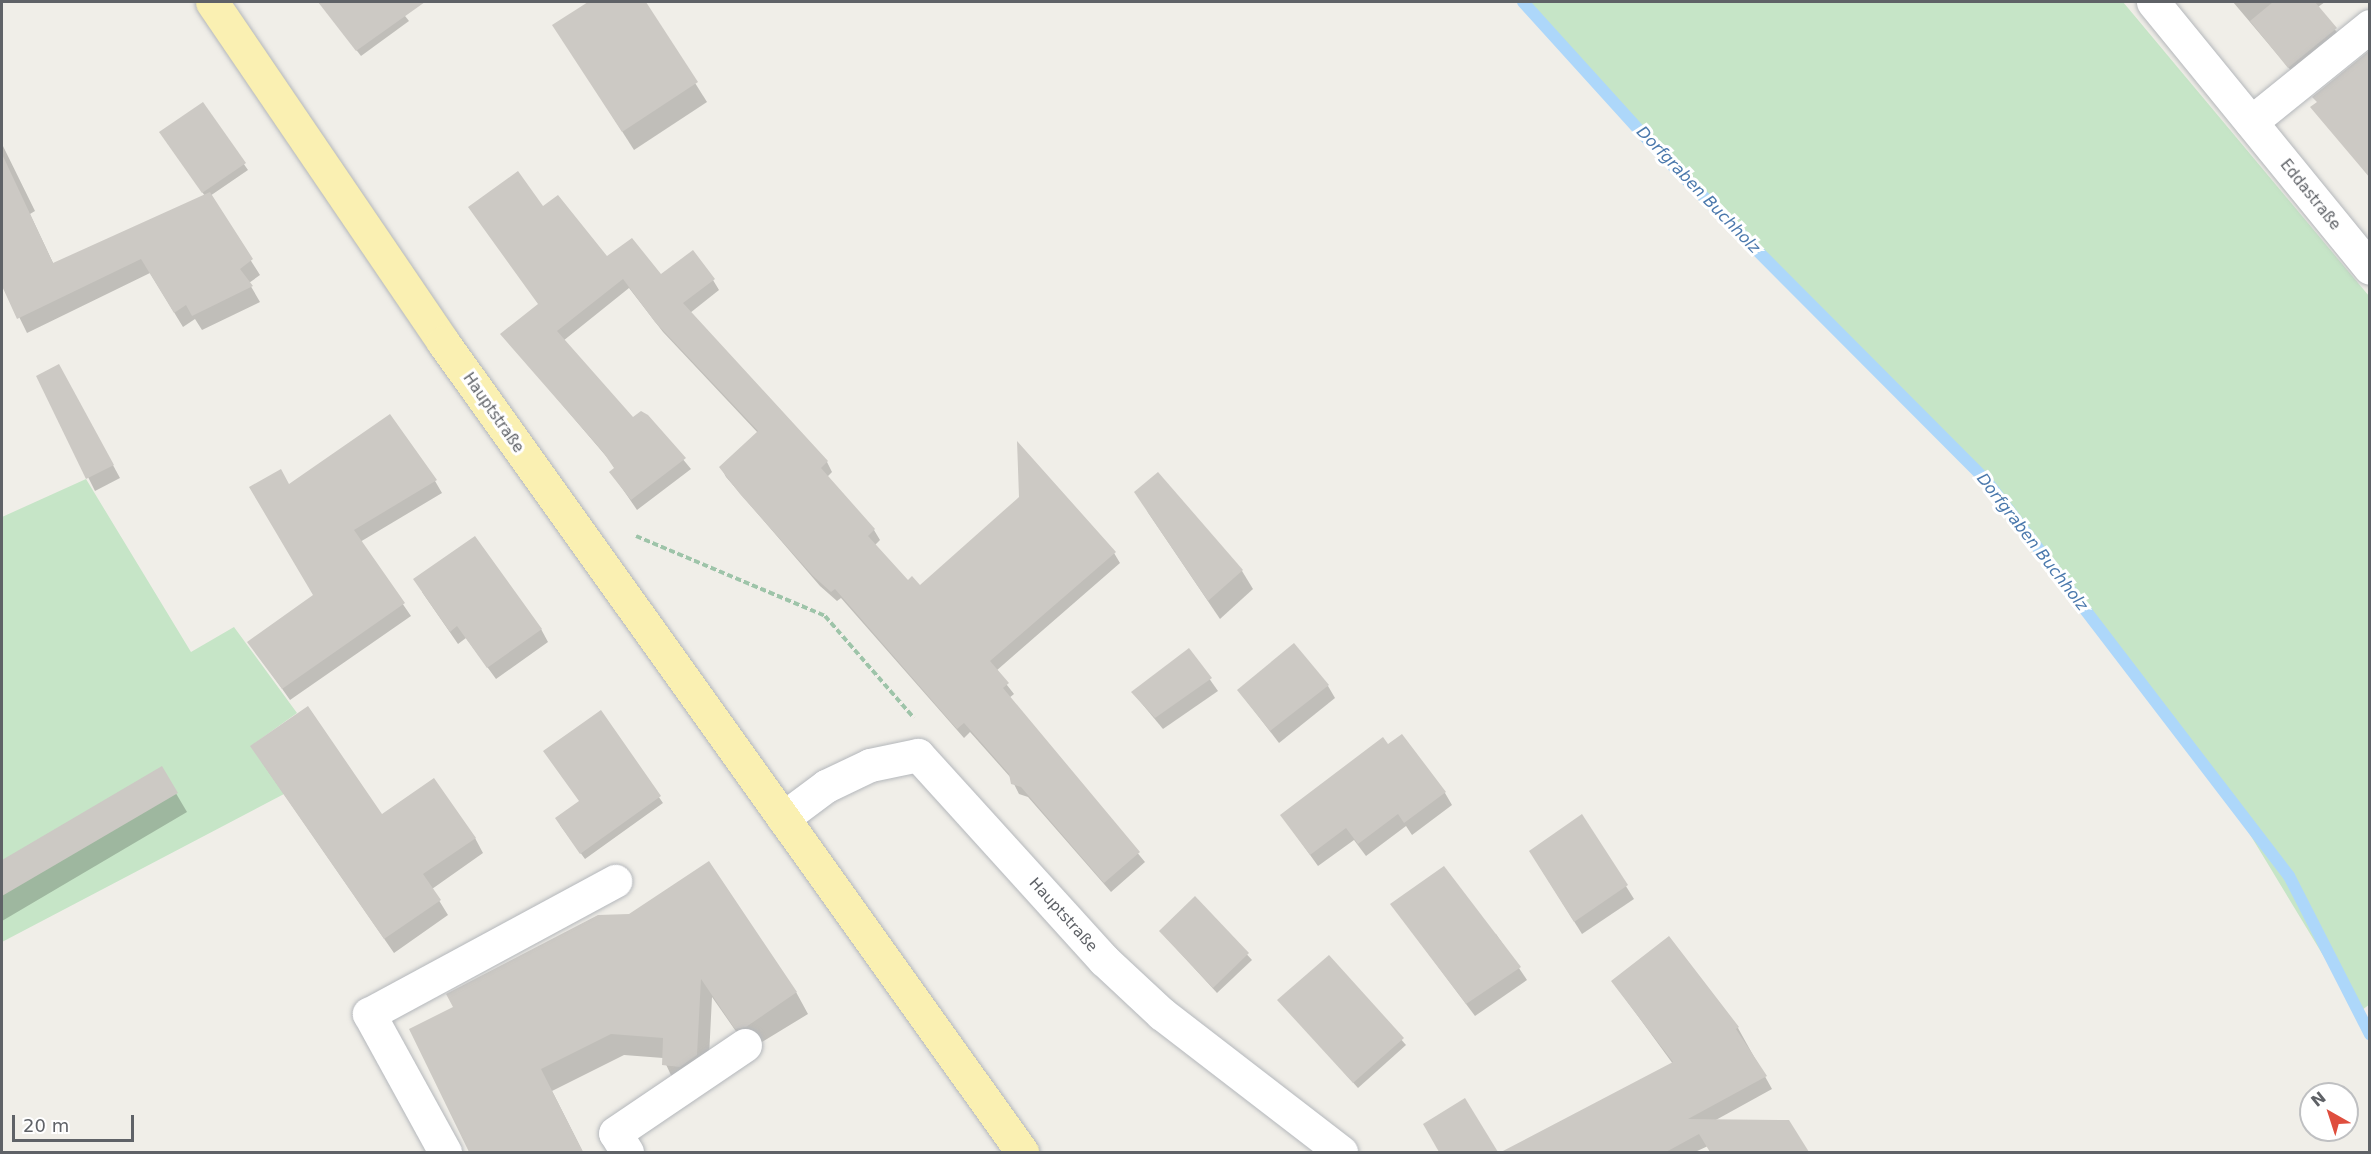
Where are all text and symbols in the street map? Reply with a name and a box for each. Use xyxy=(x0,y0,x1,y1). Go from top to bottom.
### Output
water label: Dorfgraben Buchholz xyxy=(1632,123,1764,257)
street label: Eddastraße xyxy=(2276,156,2344,234)
street label: Hauptstraße xyxy=(459,370,527,456)
water label: Dorfgraben Buchholz xyxy=(1972,470,2092,614)
street label: Hauptstraße xyxy=(1025,874,1101,956)
north arrow xyxy=(2299,1082,2359,1142)
text: N xyxy=(2307,1088,2330,1111)
scale bar xyxy=(15,1103,136,1141)
text: 20 m xyxy=(23,1115,69,1136)

